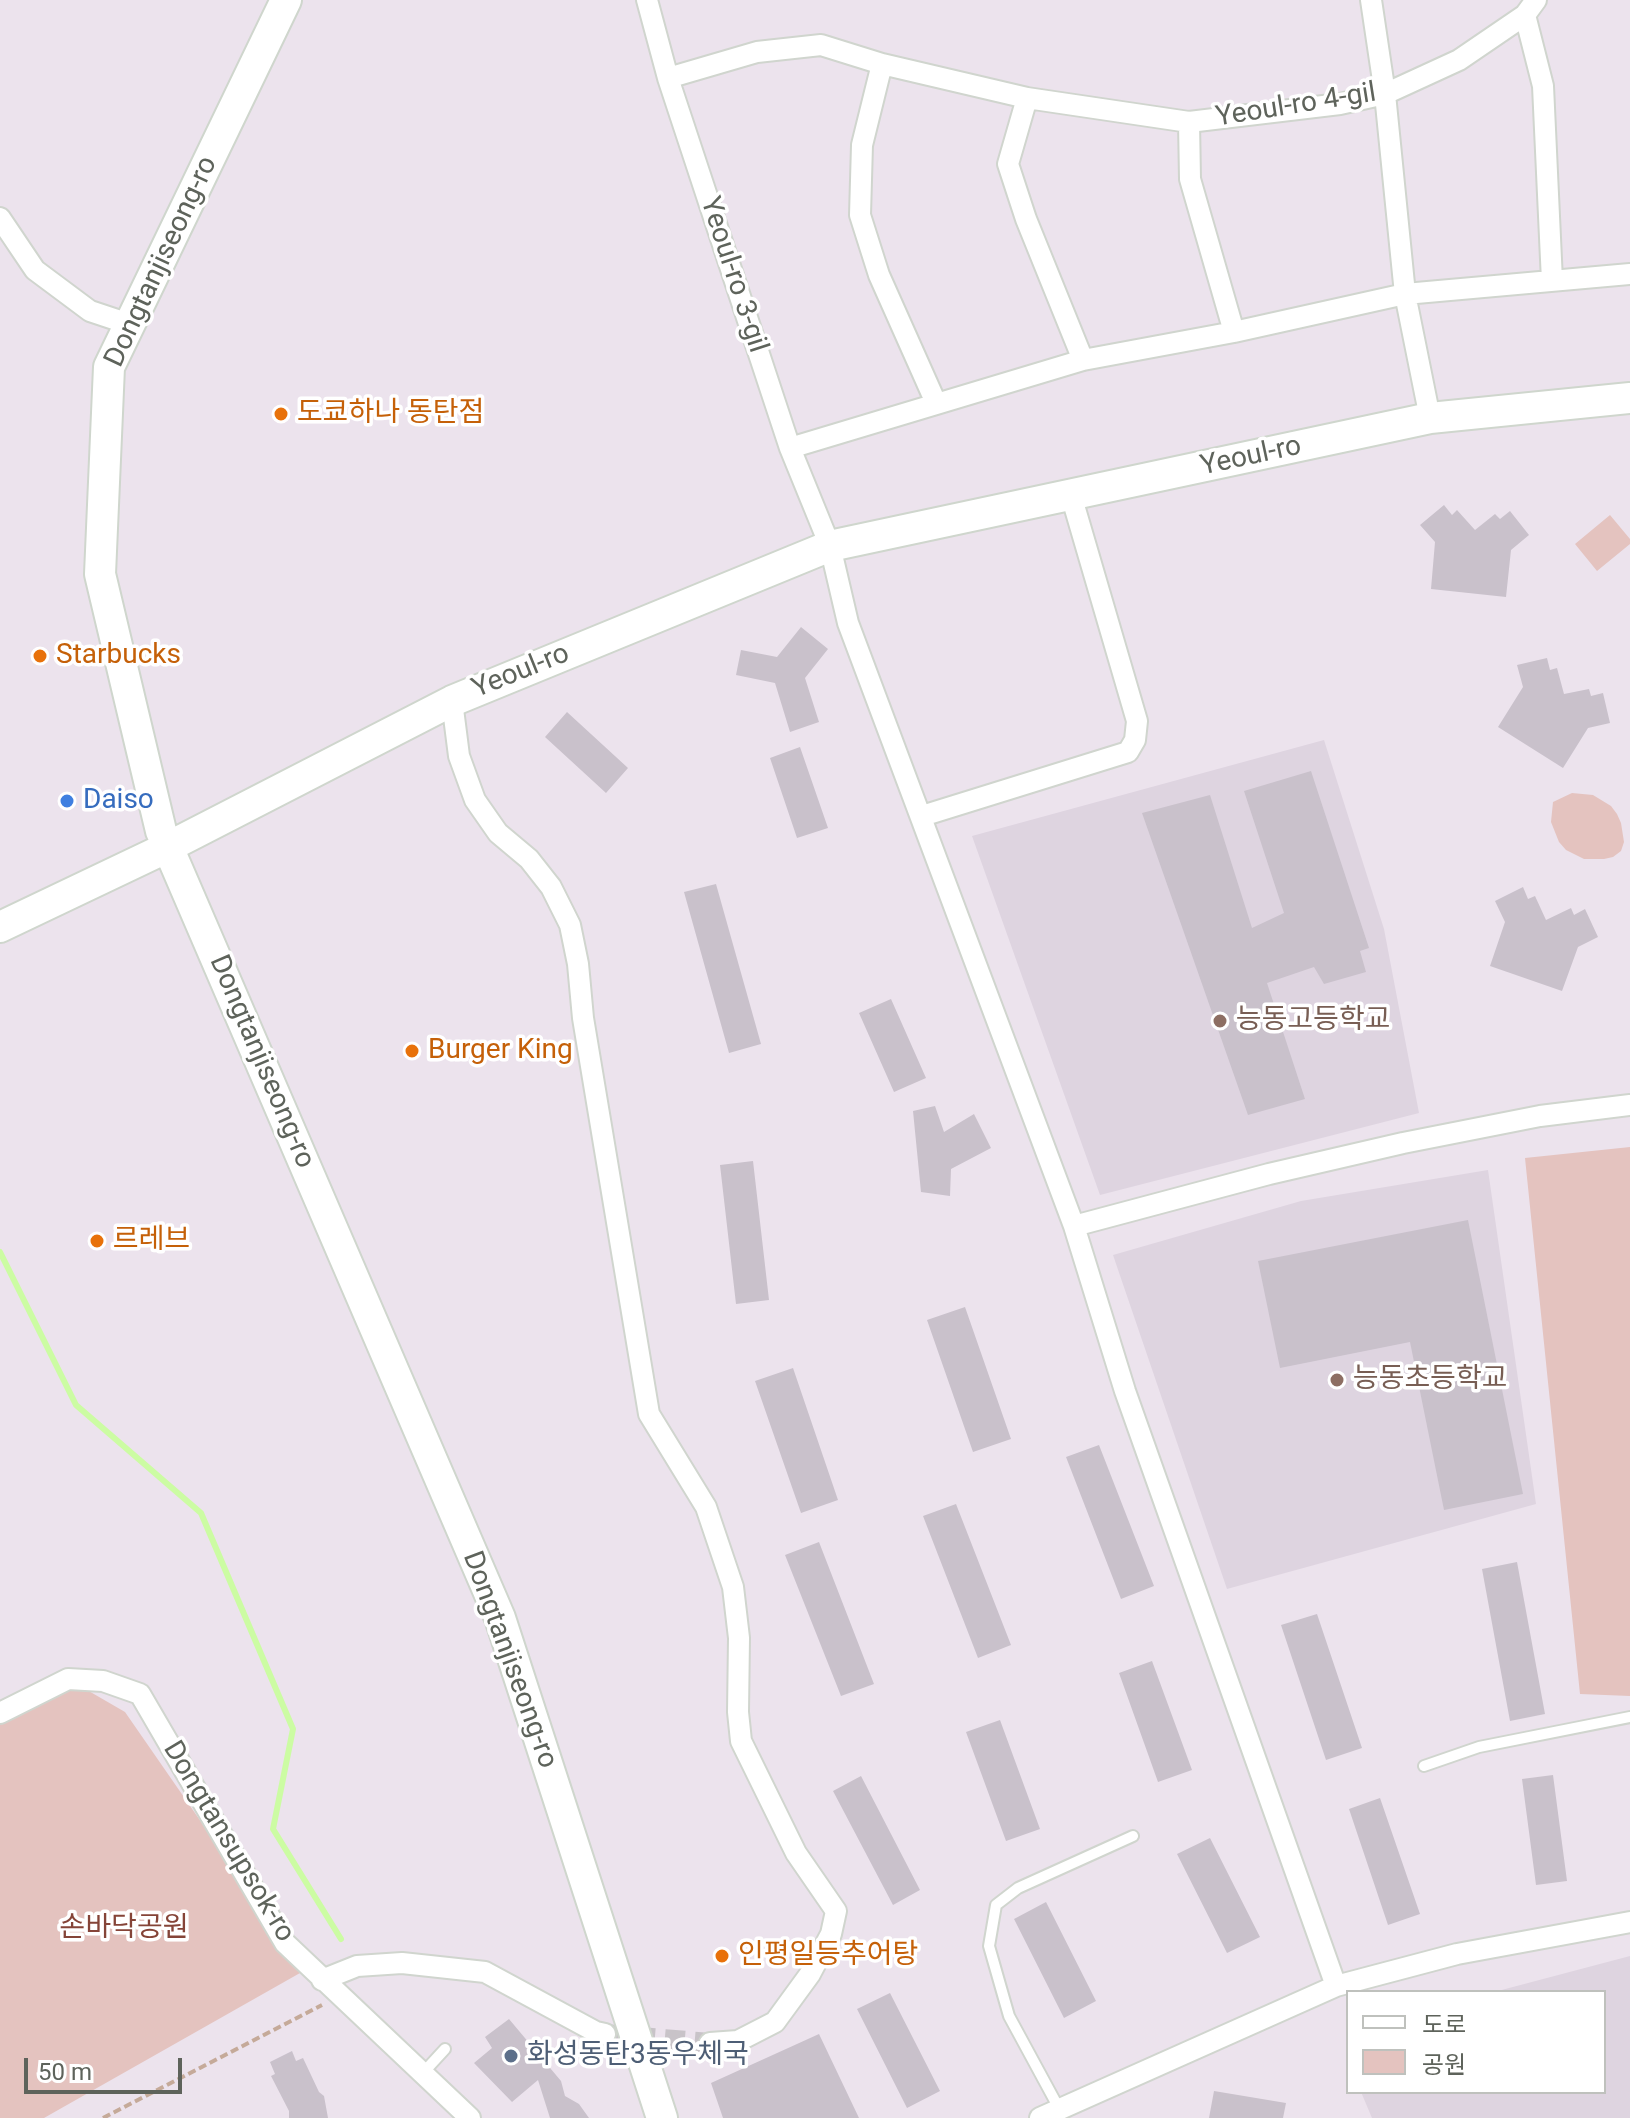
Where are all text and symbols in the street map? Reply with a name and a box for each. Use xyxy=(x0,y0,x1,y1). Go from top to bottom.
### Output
street label: Yeoul-ro 4-gil xyxy=(1214,77,1378,135)
street label: Dongtanjiseong-ro xyxy=(99,151,225,373)
street label: Yeoul-ro 3-gil xyxy=(692,193,774,357)
place label: 도쿄하나 동탄점 xyxy=(297,397,484,431)
marker: 도쿄하나 동탄점 xyxy=(272,405,290,423)
street label: Yeoul-ro xyxy=(1198,430,1304,484)
street label: Yeoul-ro xyxy=(467,637,575,707)
place label: Starbucks xyxy=(56,639,181,673)
marker: Starbucks xyxy=(31,647,49,665)
place label: Daiso xyxy=(83,784,154,818)
marker: Daiso xyxy=(58,792,76,810)
street label: Dongtanjiseong-ro xyxy=(201,950,321,1174)
place label: 능동고등학교 xyxy=(1236,1004,1391,1038)
marker: 능동고등학교 xyxy=(1211,1012,1229,1030)
place label: Burger King xyxy=(428,1034,573,1068)
marker: Burger King xyxy=(403,1042,421,1060)
place label: 르레브 xyxy=(113,1224,190,1258)
marker: 르레브 xyxy=(88,1232,106,1250)
place label: 능동초등학교 xyxy=(1353,1363,1508,1397)
marker: 능동초등학교 xyxy=(1328,1371,1346,1389)
street label: Dongtanjiseong-ro xyxy=(454,1547,564,1773)
street label: Dongtansupsok-ro xyxy=(155,1735,301,1949)
park label: 손바닥공원 xyxy=(60,1912,188,1946)
place label: 인평일등추어탕 xyxy=(738,1939,918,1973)
marker: 인평일등추어탕 xyxy=(713,1947,731,1965)
legend xyxy=(1346,1990,1606,2094)
text: 도로 xyxy=(1422,2011,1466,2039)
place label: 화성동탄3동우체국 xyxy=(527,2039,749,2073)
scale bar xyxy=(28,2042,186,2092)
marker: 화성동탄3동우체국 xyxy=(502,2047,520,2065)
text: 공원 xyxy=(1422,2051,1466,2079)
text: 50 m xyxy=(38,2058,92,2086)

